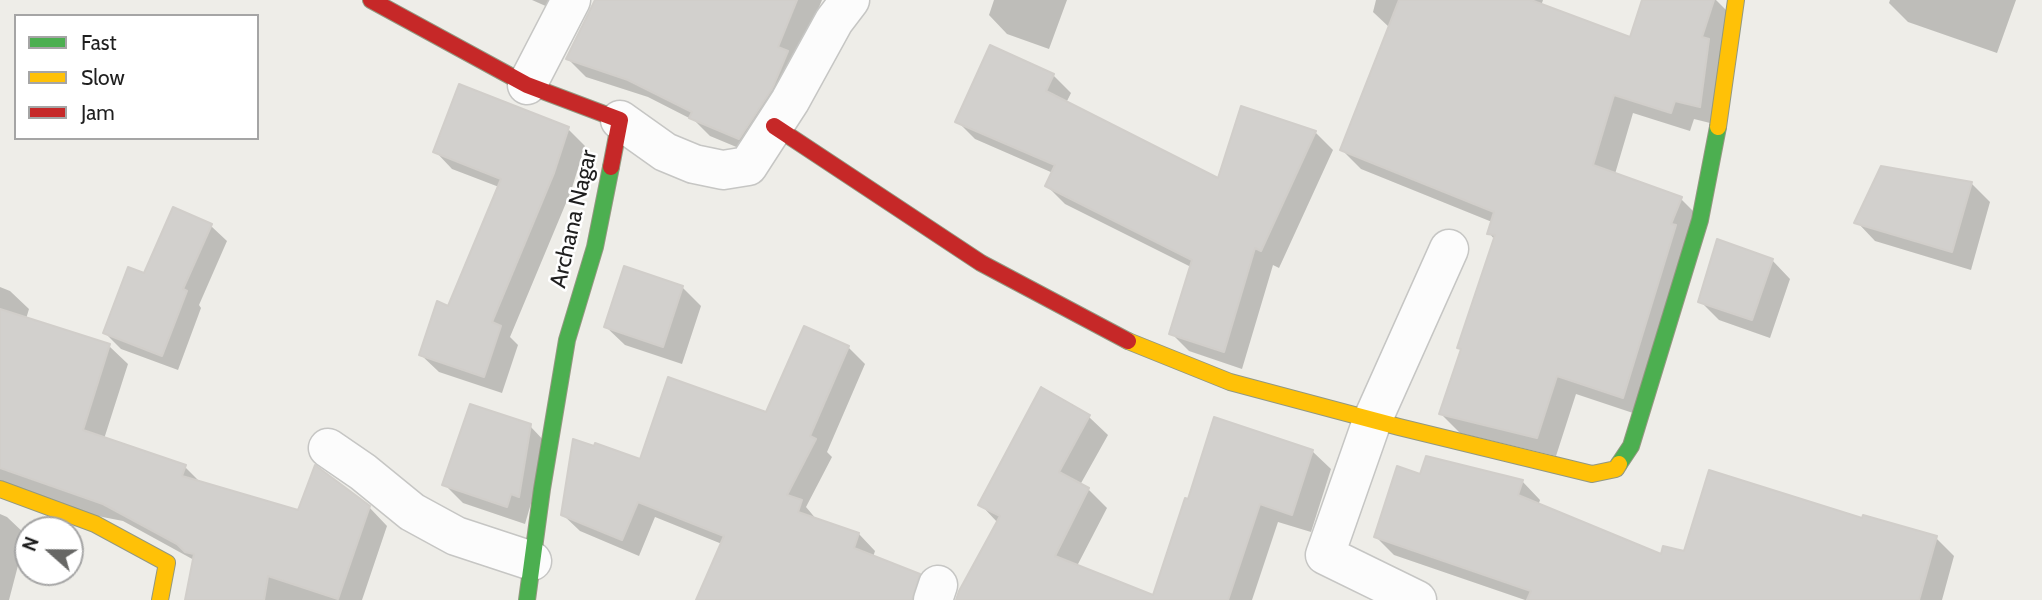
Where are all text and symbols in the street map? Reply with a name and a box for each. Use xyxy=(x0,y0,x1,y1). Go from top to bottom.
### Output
legend xyxy=(14,14,259,140)
text: Fast xyxy=(81,30,117,55)
text: Slow xyxy=(81,65,125,90)
text: Jam xyxy=(81,100,115,125)
street label: Archana Nagar xyxy=(545,147,603,291)
north arrow xyxy=(14,516,84,586)
text: N xyxy=(18,534,44,554)

